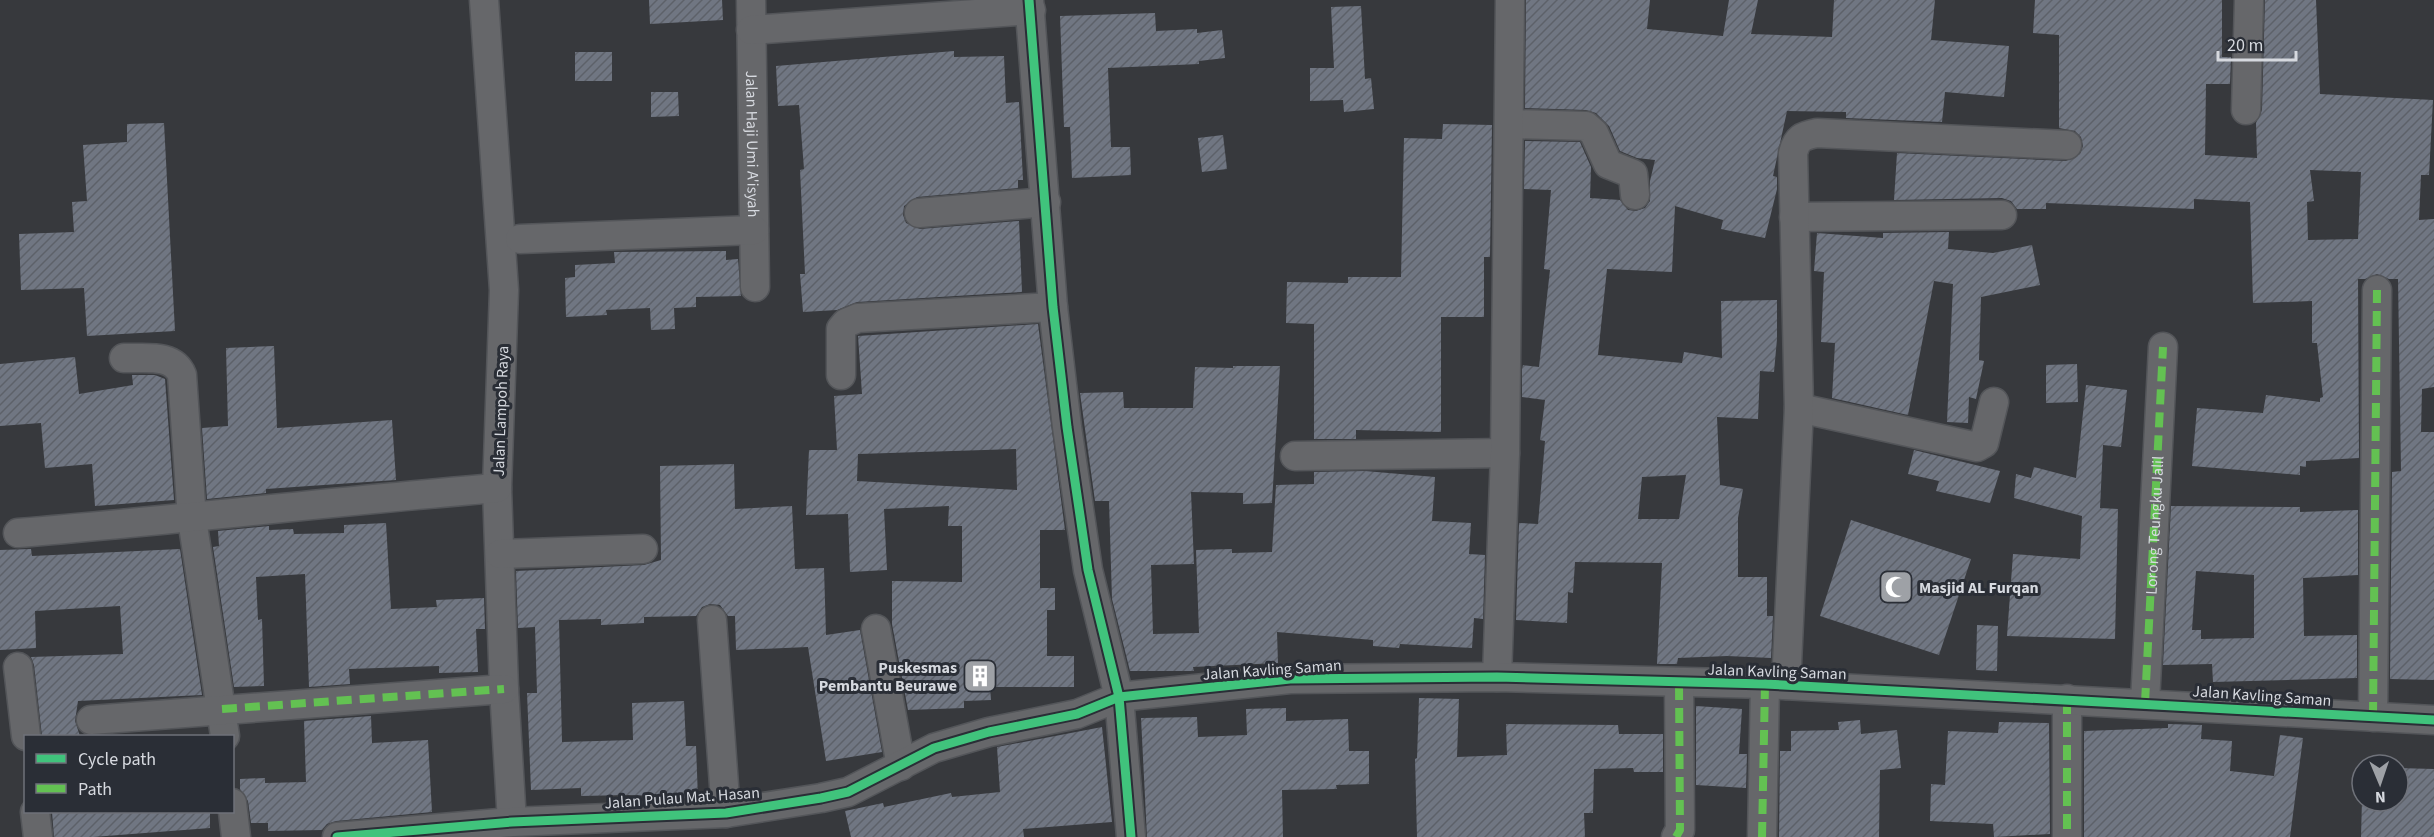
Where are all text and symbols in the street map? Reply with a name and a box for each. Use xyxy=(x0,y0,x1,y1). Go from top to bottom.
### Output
scale bar xyxy=(2218,24,2296,62)
text: 20 m xyxy=(2227,33,2263,58)
street label: Jalan Haji Umi A'isyah xyxy=(740,71,764,217)
street label: Jalan Lampoh Raya xyxy=(488,345,514,477)
street label: Lorong Teungku Jalil xyxy=(2140,455,2169,595)
mosque icon: Masjid AL Furqan xyxy=(1878,569,1914,605)
place label: Masjid AL Furqan xyxy=(1919,577,2039,599)
street label: Jalan Kavling Saman xyxy=(1202,654,1342,686)
place label: Puskesmas Pembantu Beurawe xyxy=(819,657,957,697)
building icon: Puskesmas Pembantu Beurawe xyxy=(962,658,998,694)
street label: Jalan Kavling Saman xyxy=(1707,659,1847,685)
street label: Jalan Kavling Saman xyxy=(2192,680,2332,712)
legend xyxy=(24,735,234,813)
text: Cycle path xyxy=(78,747,156,772)
north arrow xyxy=(2350,753,2410,813)
text: Path xyxy=(78,777,112,802)
street label: Jalan Pulau Mat. Hasan xyxy=(604,782,761,814)
text: N xyxy=(2375,786,2386,808)

